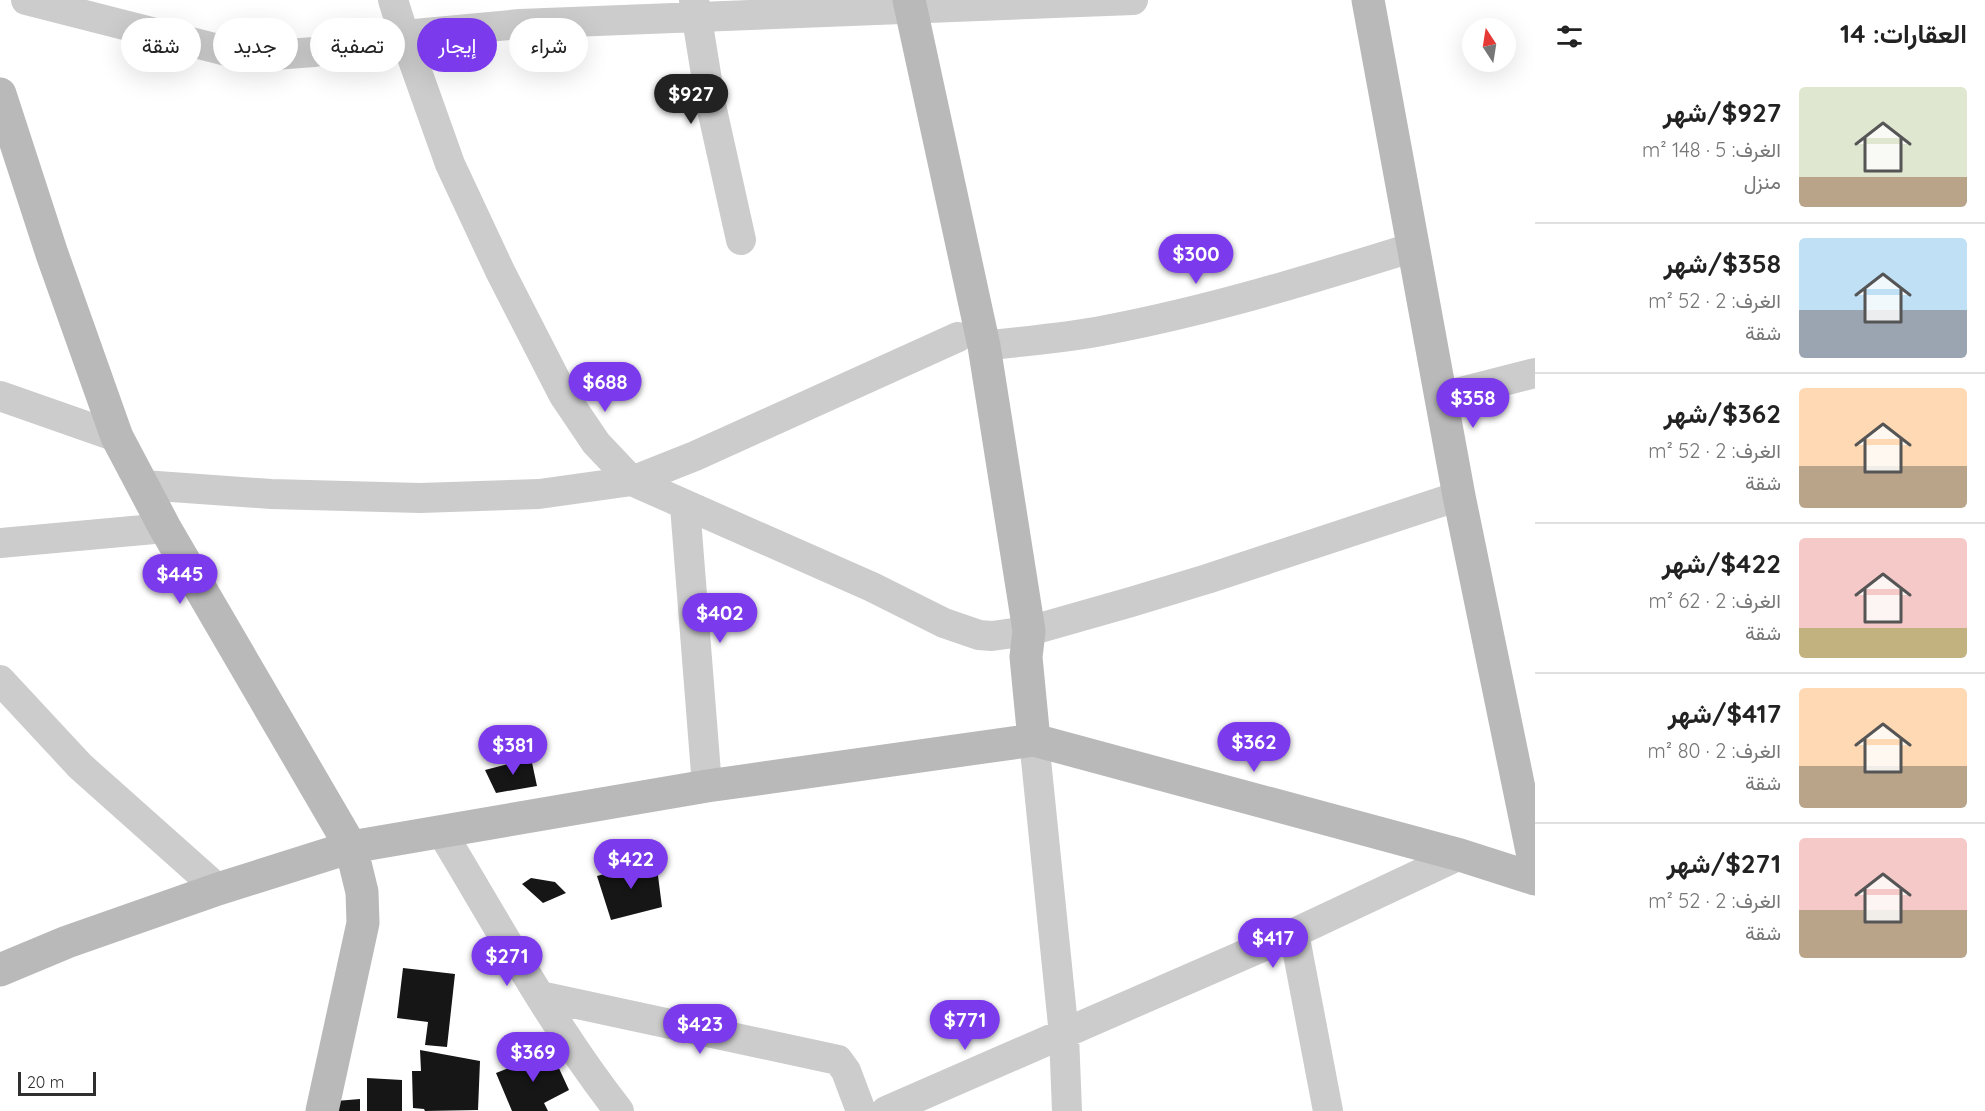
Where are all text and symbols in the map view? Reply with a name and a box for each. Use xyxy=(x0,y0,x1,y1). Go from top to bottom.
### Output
text: العقارات: 14 xyxy=(1840,17,1967,50)
chip: شقة xyxy=(121,18,201,72)
chip: جديد xyxy=(213,18,298,72)
chip: تصفية xyxy=(310,18,405,72)
chip: إيجار xyxy=(417,18,497,72)
chip: شراء xyxy=(509,18,588,72)
north arrow xyxy=(1462,18,1516,72)
map controls xyxy=(1462,18,1516,72)
icon: filters xyxy=(1553,20,1586,53)
pin: $927 xyxy=(655,74,727,125)
text: $927 xyxy=(668,81,714,106)
text: $927/شهر xyxy=(1663,96,1781,129)
icon: home xyxy=(1847,111,1919,183)
text: الغرف: 5 · 148 m² xyxy=(1642,137,1781,162)
text: منزل xyxy=(1744,169,1781,194)
pin: $300 xyxy=(1160,234,1232,285)
text: $300 xyxy=(1172,241,1220,266)
text: $358/شهر xyxy=(1663,247,1781,280)
icon: home xyxy=(1847,262,1919,334)
text: الغرف: 2 · 52 m² xyxy=(1648,288,1781,313)
text: شقة xyxy=(1745,320,1781,345)
pin: $688 xyxy=(569,362,641,413)
text: $688 xyxy=(583,369,627,394)
pin: $358 xyxy=(1437,378,1509,429)
text: $358 xyxy=(1450,385,1496,410)
text: $362/شهر xyxy=(1664,397,1781,430)
icon: home xyxy=(1847,412,1919,484)
text: الغرف: 2 · 52 m² xyxy=(1648,438,1781,463)
text: شقة xyxy=(1745,470,1781,495)
text: $422/شهر xyxy=(1662,547,1781,580)
pin: $445 xyxy=(144,554,216,605)
text: $445 xyxy=(157,561,203,586)
icon: home xyxy=(1847,562,1919,634)
text: الغرف: 2 · 62 m² xyxy=(1648,588,1781,613)
pin: $402 xyxy=(684,593,756,644)
text: $402 xyxy=(696,600,744,625)
text: شقة xyxy=(1745,620,1781,645)
text: $417/شهر xyxy=(1668,697,1781,730)
icon: home xyxy=(1847,712,1919,784)
pin: $362 xyxy=(1218,722,1290,773)
pin: $381 xyxy=(477,725,549,776)
text: $362 xyxy=(1231,729,1277,754)
text: $381 xyxy=(492,732,534,757)
text: الغرف: 2 · 80 m² xyxy=(1648,738,1781,763)
text: شقة xyxy=(1745,770,1781,795)
pin: $422 xyxy=(595,839,667,890)
text: $422 xyxy=(608,846,654,871)
text: $271/شهر xyxy=(1666,847,1781,880)
icon: home xyxy=(1847,862,1919,934)
text: الغرف: 2 · 52 m² xyxy=(1648,888,1781,913)
pin: $417 xyxy=(1237,918,1309,969)
text: شقة xyxy=(1745,920,1781,945)
text: $417 xyxy=(1252,925,1294,950)
pin: $271 xyxy=(471,936,543,987)
text: $271 xyxy=(486,943,528,968)
pin: $771 xyxy=(929,1000,1001,1051)
pin: $423 xyxy=(664,1004,736,1055)
text: $771 xyxy=(944,1007,986,1032)
text: $423 xyxy=(677,1011,723,1036)
pin: $369 xyxy=(497,1032,569,1083)
text: $369 xyxy=(510,1039,556,1064)
scale bar xyxy=(18,1069,96,1096)
text: 20 m xyxy=(27,1072,64,1092)

